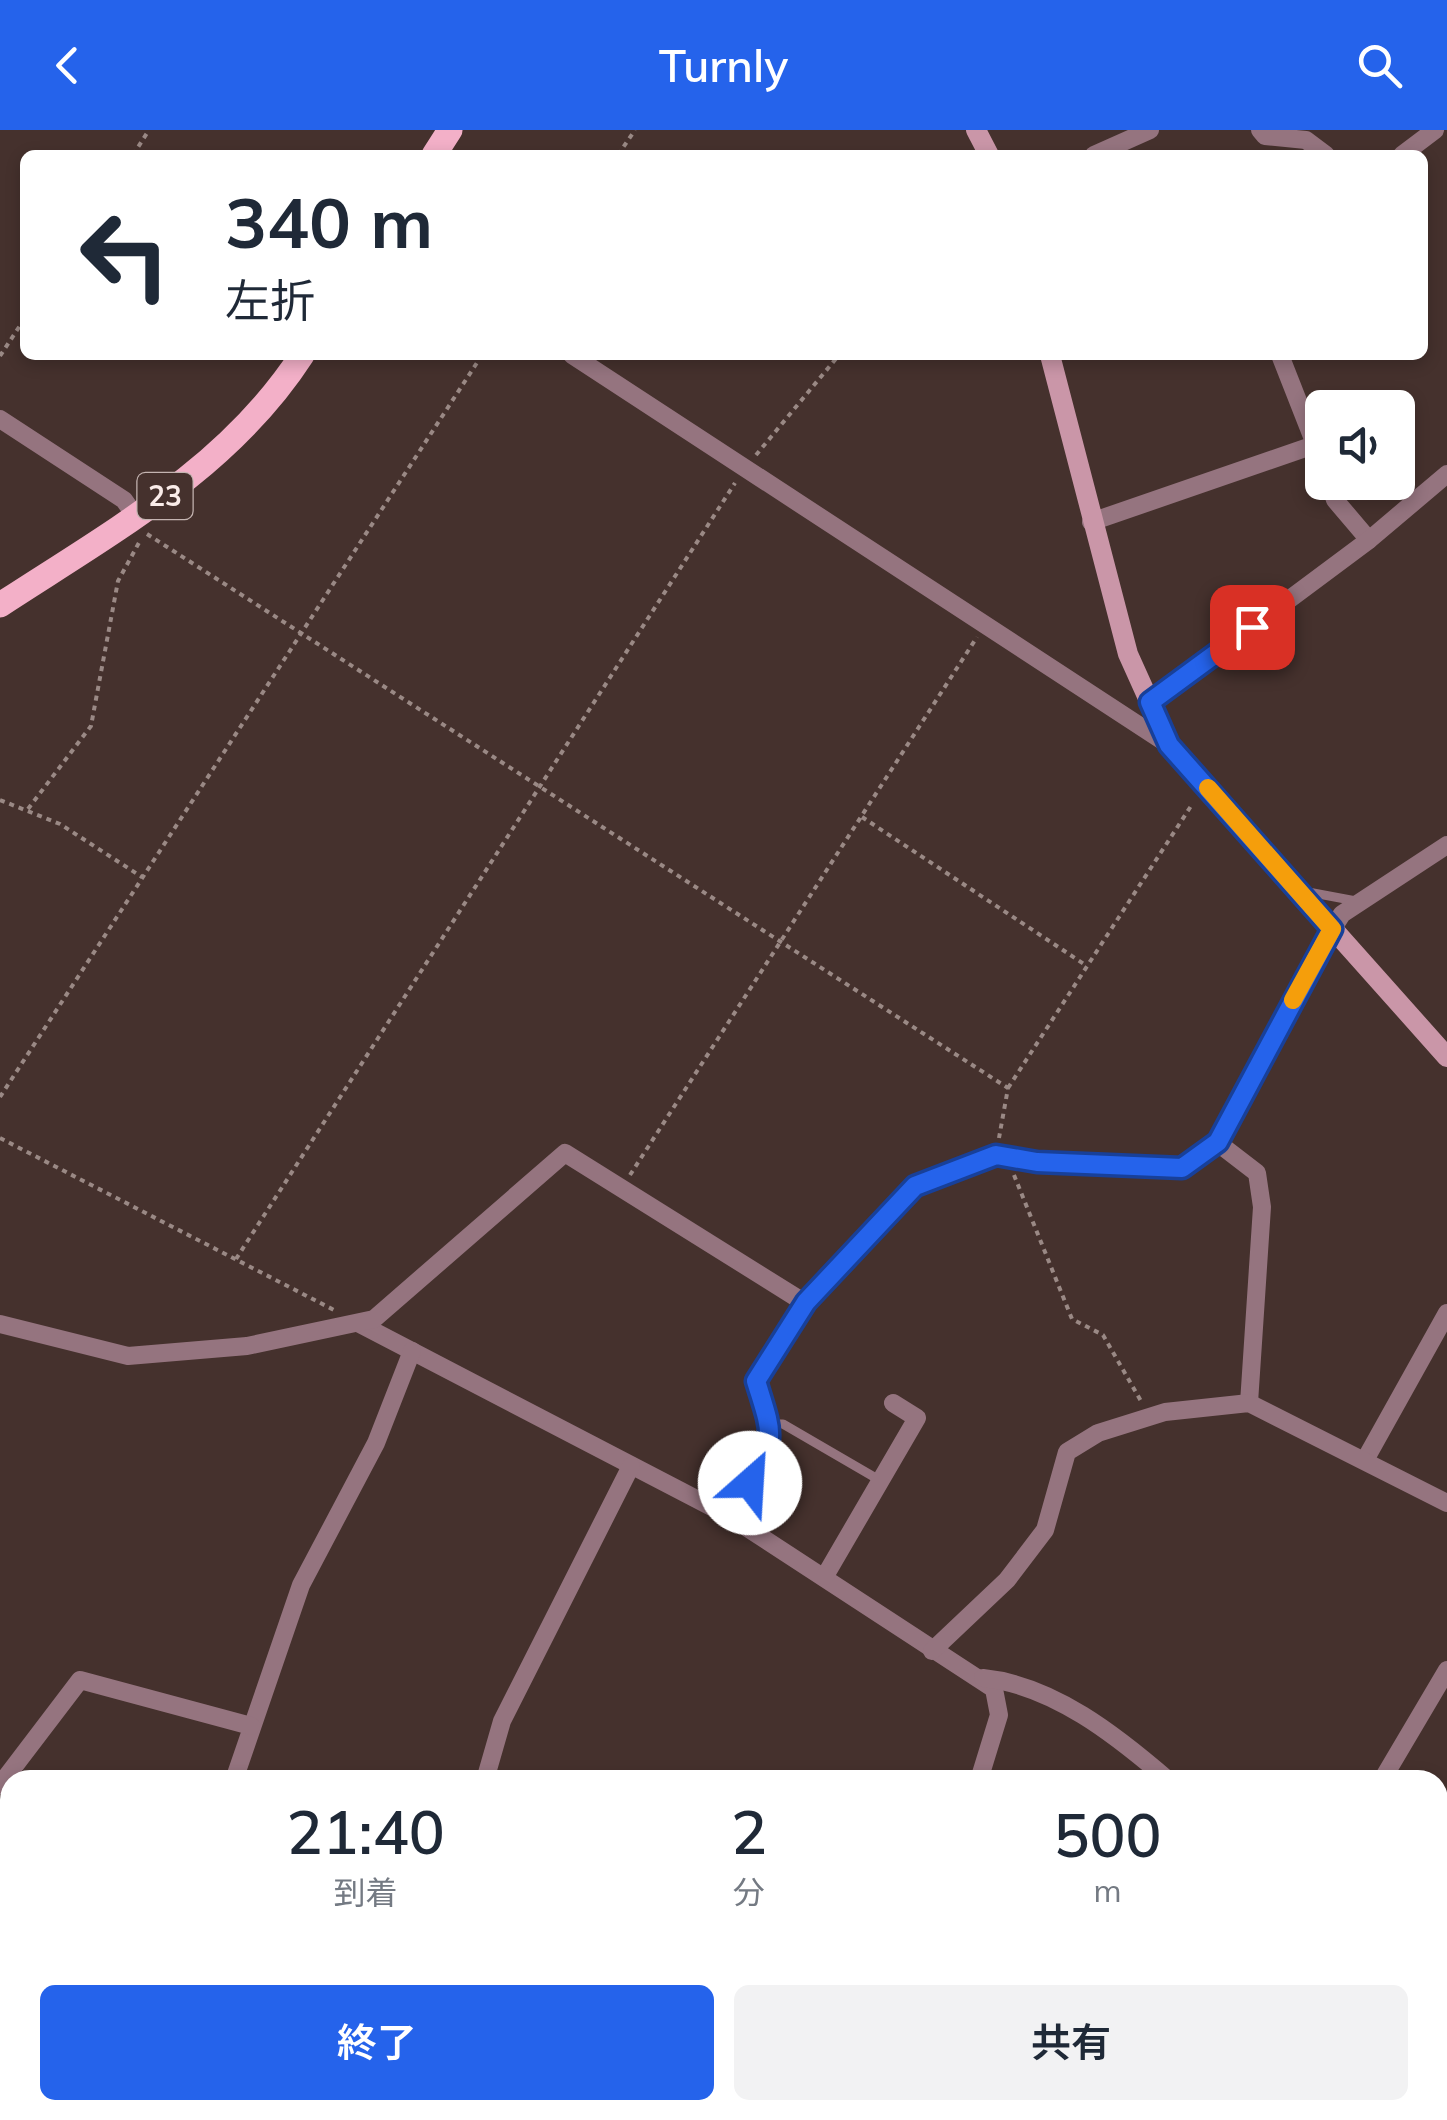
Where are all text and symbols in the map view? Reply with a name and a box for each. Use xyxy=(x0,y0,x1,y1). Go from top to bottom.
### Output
text: Turnly xyxy=(659,37,788,93)
icon: back xyxy=(40,38,95,93)
icon: search xyxy=(1352,38,1407,93)
text: 340 m xyxy=(225,178,433,266)
icon: left xyxy=(60,190,190,320)
text: 左折 xyxy=(225,272,315,328)
map controls xyxy=(1305,390,1415,500)
button: sound xyxy=(1305,390,1415,500)
road number: 23 xyxy=(138,473,192,519)
pin xyxy=(1210,585,1295,670)
icon: arrive xyxy=(1225,600,1280,655)
position arrow xyxy=(698,1431,802,1535)
text: 21:40 xyxy=(286,1794,445,1869)
text: 2 xyxy=(731,1794,767,1869)
text: 500 xyxy=(1054,1797,1162,1872)
text: m xyxy=(1093,1870,1122,1910)
text: 到着 xyxy=(334,1872,398,1912)
text: 分 xyxy=(733,1872,765,1912)
button: 終了 xyxy=(40,1985,714,2100)
button: 共有 xyxy=(734,1985,1408,2100)

